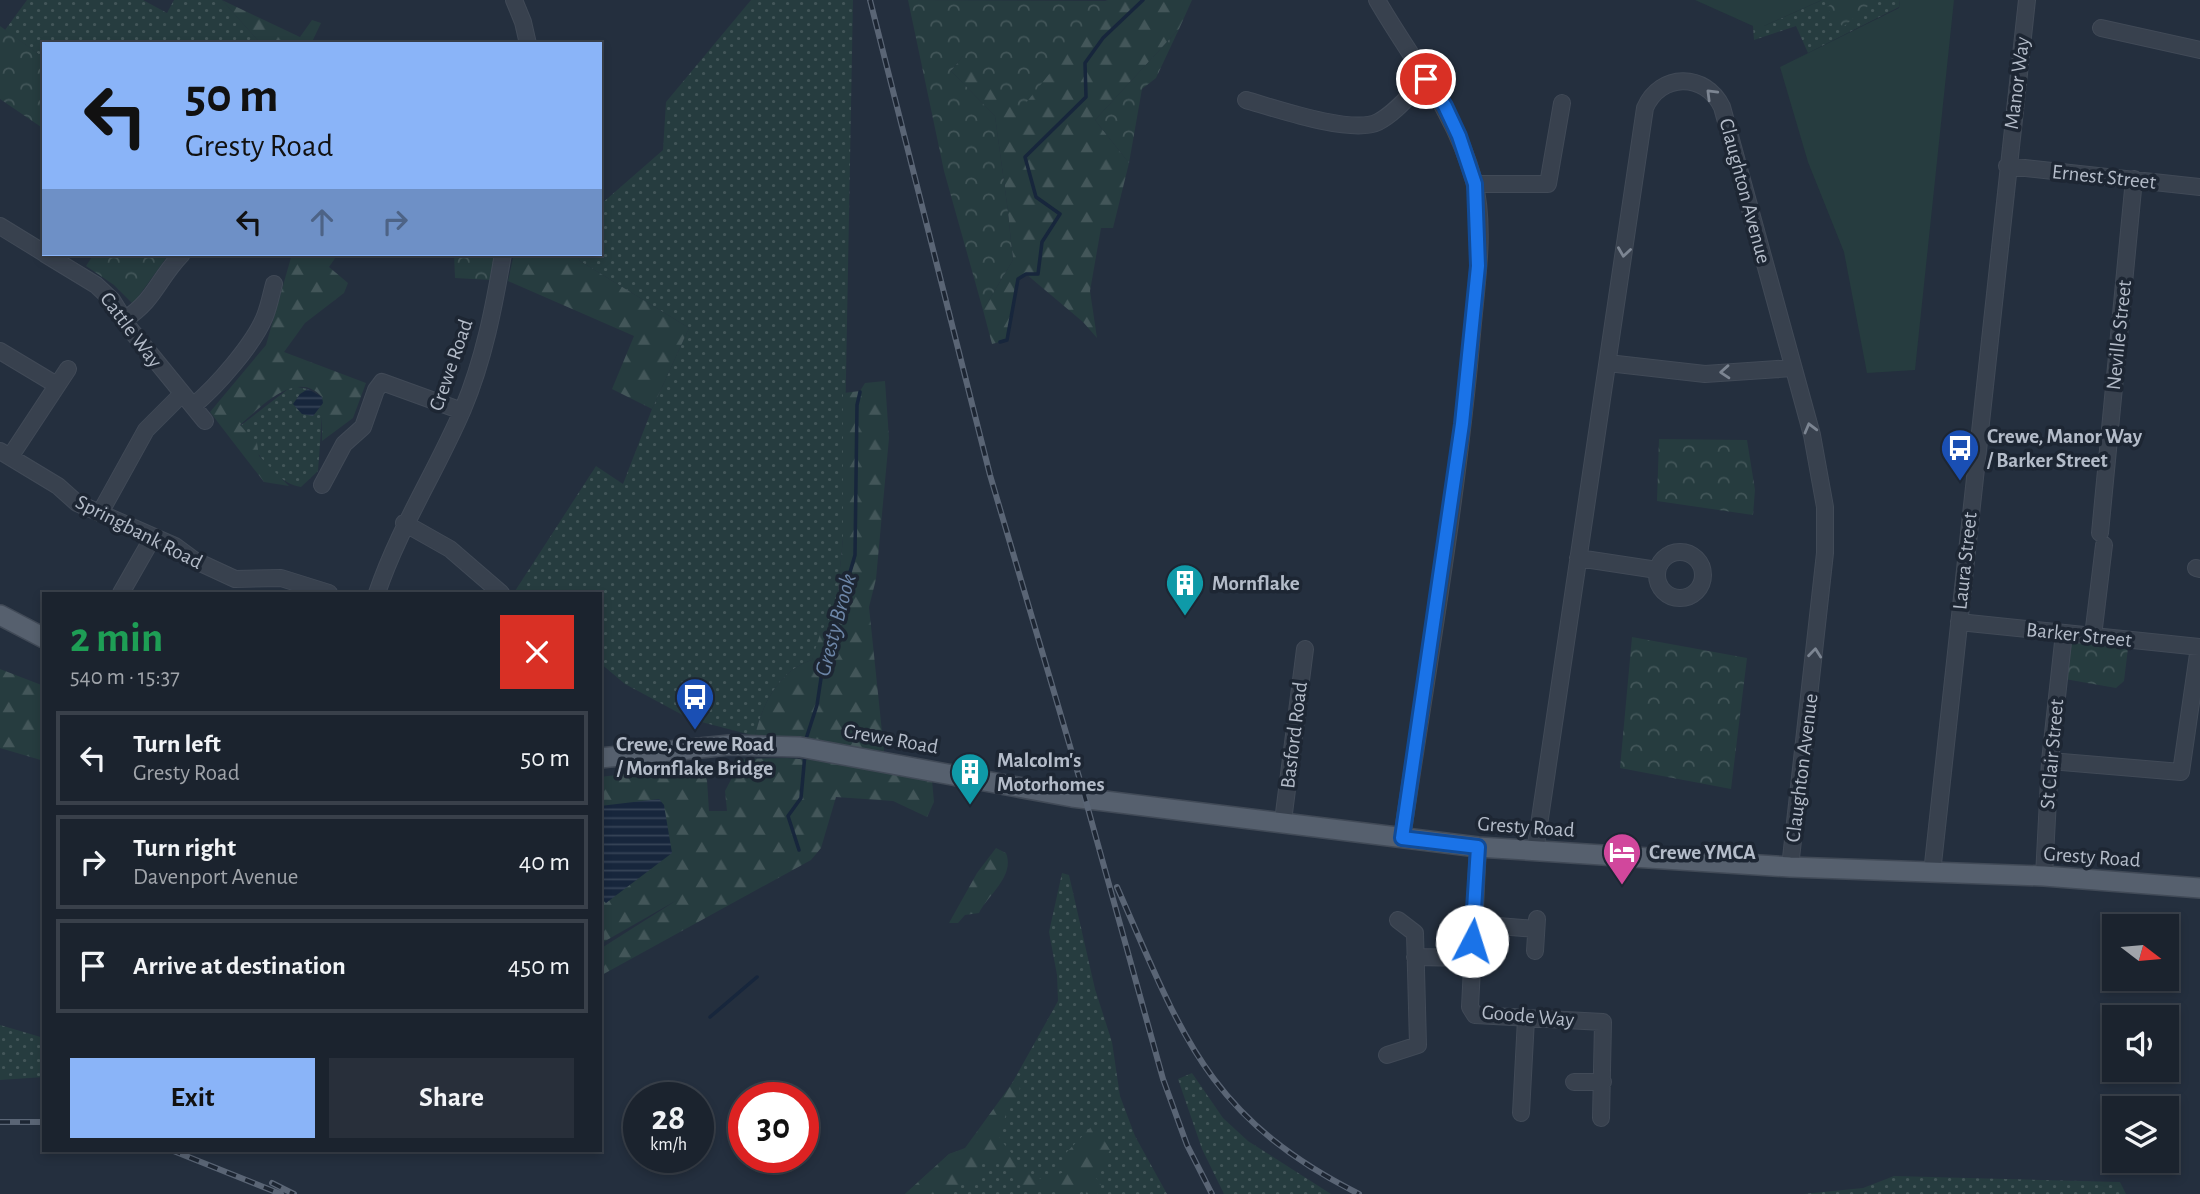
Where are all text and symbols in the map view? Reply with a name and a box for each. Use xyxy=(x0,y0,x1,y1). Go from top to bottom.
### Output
street label: Manor Way xyxy=(2001,36,2033,130)
pin xyxy=(1396,49,1456,109)
icon: arrive xyxy=(1407,60,1445,98)
icon: left xyxy=(70,70,161,161)
text: 50 m xyxy=(185,72,279,121)
one-way arrow xyxy=(1707,89,1719,102)
street label: Claughton Avenue xyxy=(1715,116,1775,266)
text: Gresty Road xyxy=(185,130,333,162)
street label: Ernest Street xyxy=(2051,161,2157,193)
icon: left xyxy=(230,203,268,241)
icon: ahead xyxy=(303,203,341,241)
icon: right xyxy=(376,203,414,241)
one-way arrow xyxy=(1617,246,1632,257)
street label: Neville Street xyxy=(2103,279,2135,391)
street label: Cattle Way xyxy=(96,288,166,372)
street label: Crewe Road xyxy=(425,316,477,414)
one-way arrow xyxy=(1719,365,1730,380)
one-way arrow xyxy=(1803,422,1818,434)
place label: Crewe, Manor Way / Barker Street xyxy=(1986,426,2143,471)
bus stop icon: Crewe, Manor Way / Barker Street xyxy=(1939,427,1981,482)
street label: Springbank Road xyxy=(72,491,206,573)
street label: Laura Street xyxy=(1949,511,1981,611)
building icon: Mornflake xyxy=(1164,562,1206,617)
water label: Gresty Brook xyxy=(811,571,861,679)
place label: Mornflake xyxy=(1212,573,1300,594)
button: close xyxy=(500,615,574,689)
text: 2 min xyxy=(70,617,163,659)
street label: Barker Street xyxy=(2025,619,2133,651)
one-way arrow xyxy=(1807,647,1822,658)
text: 540 m · 15:37 xyxy=(70,666,180,689)
bus stop icon: Crewe, Crewe Road / Mornflake Bridge xyxy=(674,676,716,731)
street label: Basford Road xyxy=(1277,680,1311,790)
street label: Claughton Avenue xyxy=(1782,692,1822,844)
street label: St Clair Street xyxy=(2037,698,2067,810)
street label: Crewe Road xyxy=(842,720,940,758)
text: Turn left xyxy=(133,731,221,757)
place label: Crewe, Crewe Road / Mornflake Bridge xyxy=(616,734,774,779)
icon: left xyxy=(74,739,112,777)
text: 50 m xyxy=(520,745,570,771)
place label: Malcolm's Motorhomes xyxy=(997,750,1104,795)
building icon: Malcolm's Motorhomes xyxy=(949,751,991,806)
text: Gresty Road xyxy=(133,762,240,785)
street label: Gresty Road xyxy=(1477,813,1575,841)
hotel icon: Crewe YMCA xyxy=(1601,831,1643,886)
text: Turn right xyxy=(133,835,236,861)
place label: Crewe YMCA xyxy=(1649,842,1756,863)
icon: right xyxy=(74,843,112,881)
street label: Gresty Road xyxy=(2043,843,2141,871)
text: 40 m xyxy=(519,849,570,875)
text: Davenport Avenue xyxy=(133,866,298,889)
position arrow xyxy=(1435,904,1509,978)
north arrow xyxy=(2102,914,2179,990)
map controls xyxy=(2102,914,2179,1173)
icon: arrive xyxy=(74,947,112,985)
text: Arrive at destination xyxy=(133,953,346,979)
text: 450 m xyxy=(508,953,570,979)
street label: Goode Way xyxy=(1481,1001,1575,1031)
button: sound xyxy=(2102,1005,2179,1082)
button: Exit xyxy=(70,1058,315,1138)
button: Share xyxy=(329,1058,574,1138)
speed limit sign: 30 xyxy=(728,1082,819,1173)
button: layers xyxy=(2102,1096,2179,1173)
text: 28 xyxy=(652,1101,685,1136)
text: km/h xyxy=(650,1136,687,1154)

